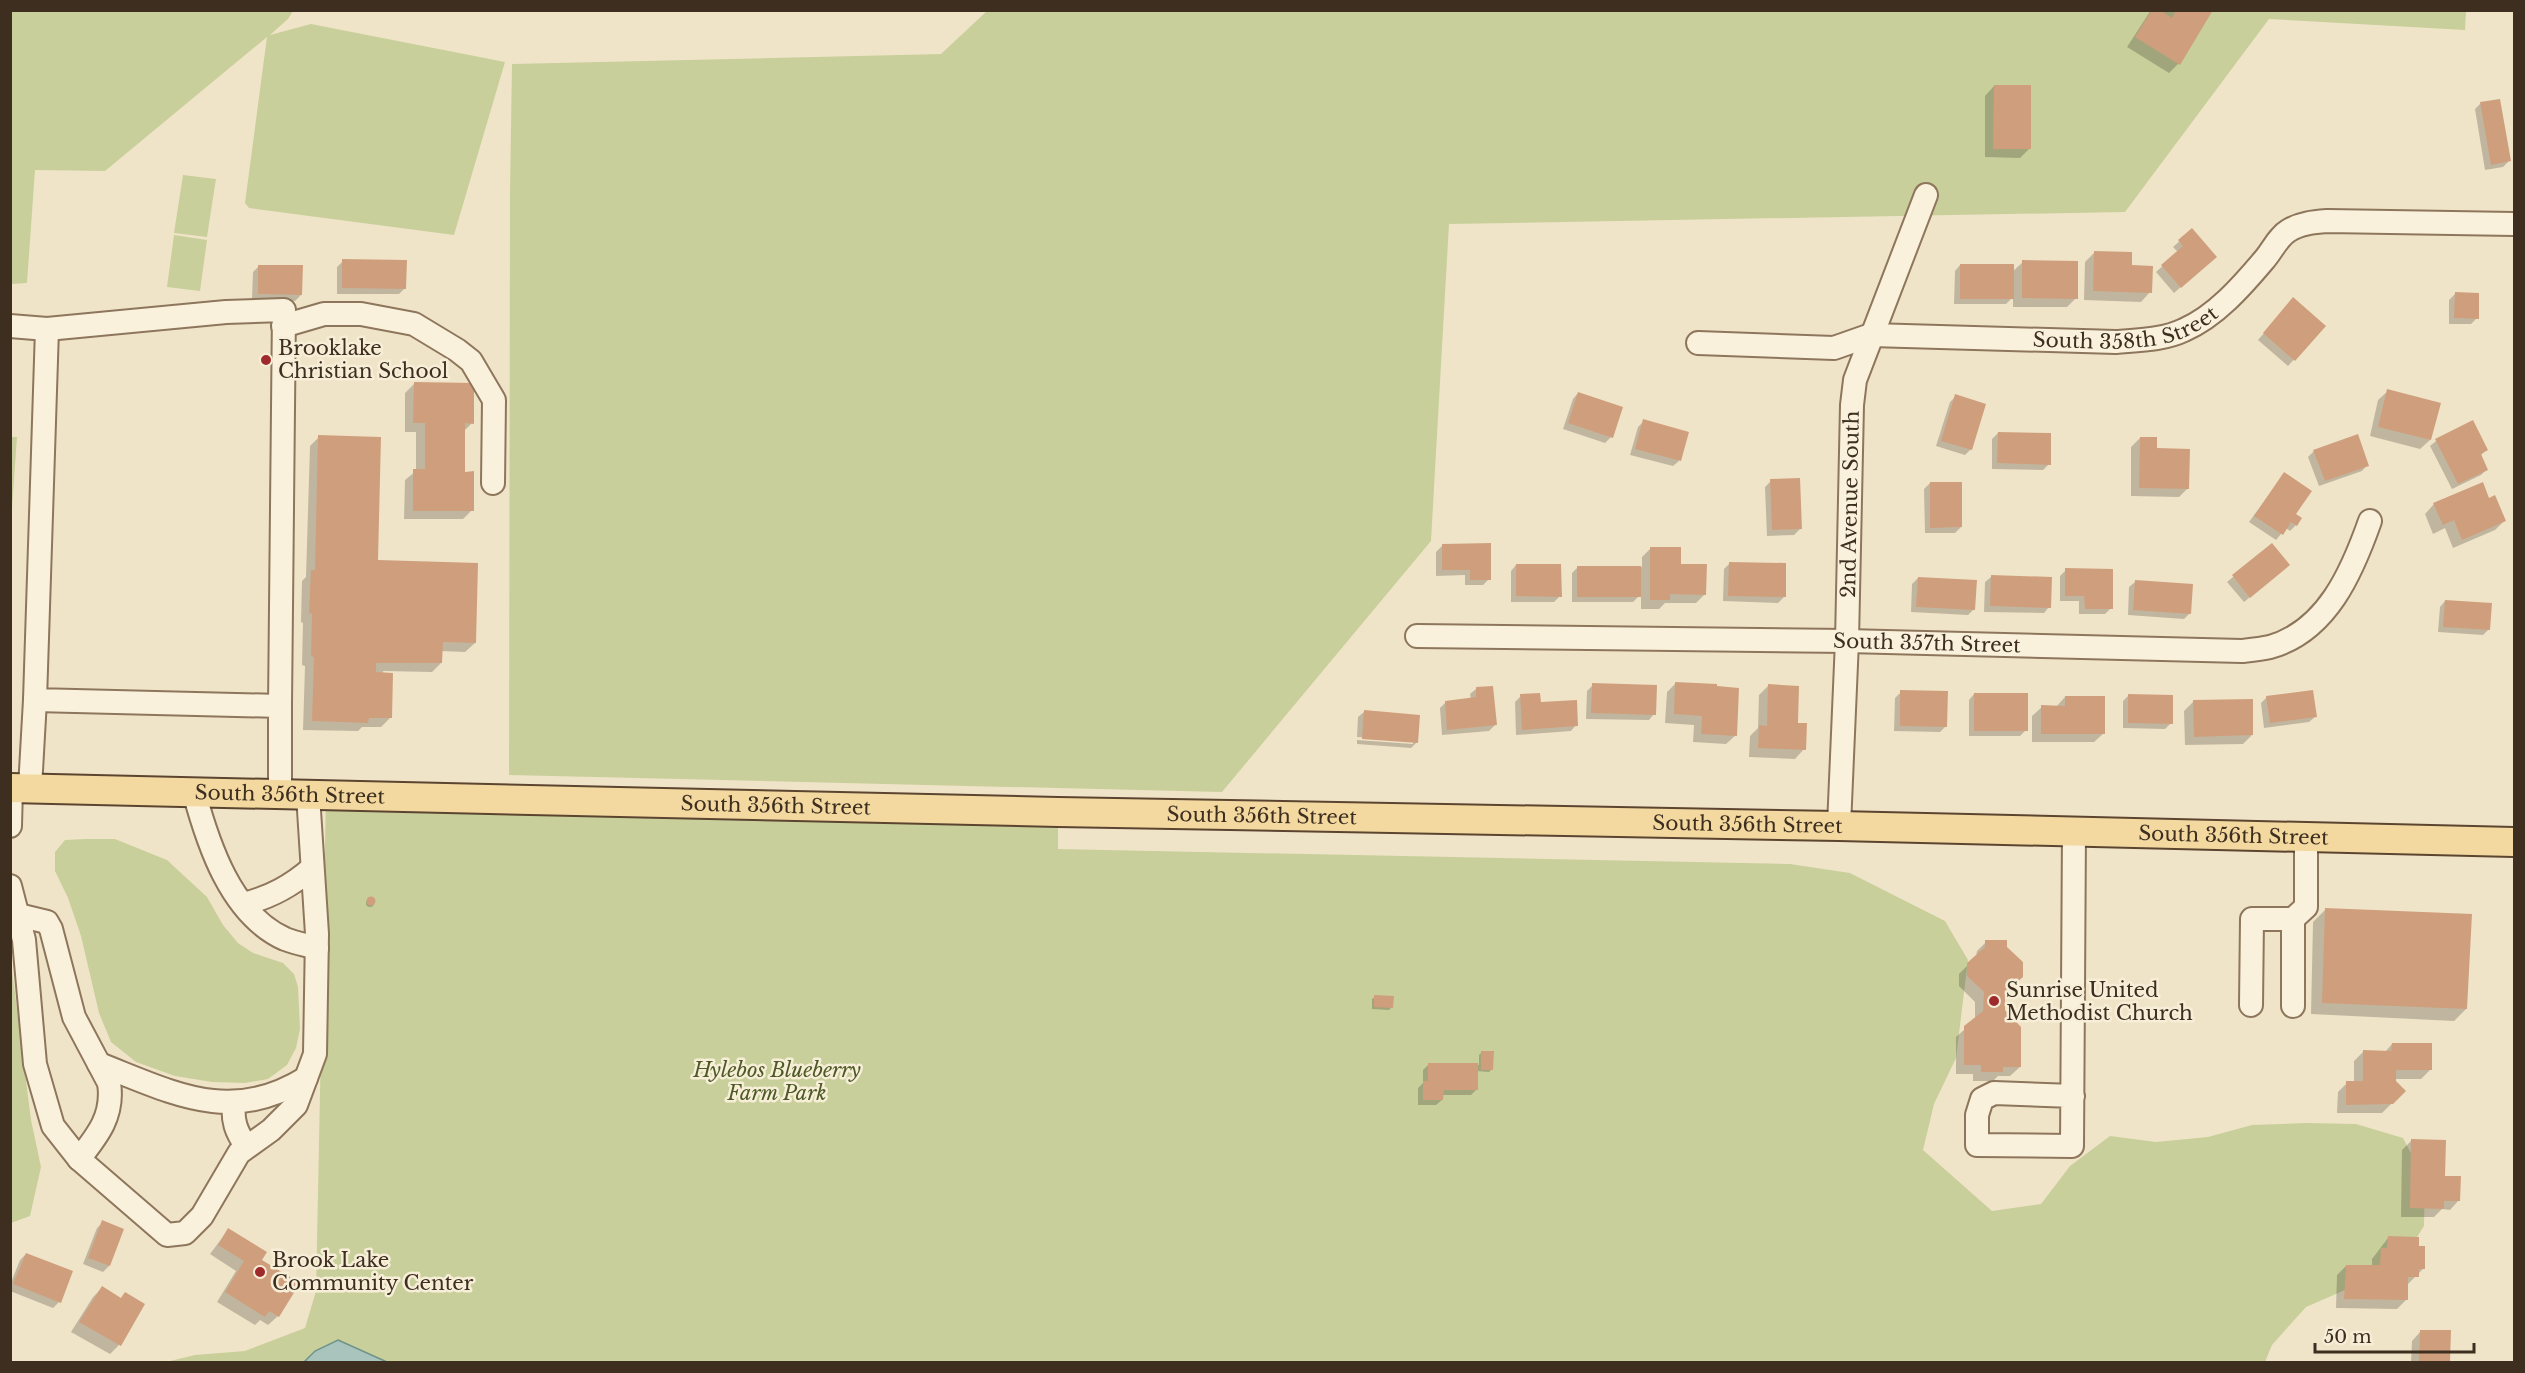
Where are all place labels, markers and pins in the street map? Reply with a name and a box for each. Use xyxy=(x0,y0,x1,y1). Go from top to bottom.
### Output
place label: Brooklake Christian School xyxy=(278,336,448,383)
marker: Brooklake Christian School xyxy=(259,353,273,367)
place label: Sunrise United Methodist Church xyxy=(2006,978,2193,1025)
marker: Sunrise United Methodist Church xyxy=(1987,994,2001,1008)
place label: Brook Lake Community Center xyxy=(272,1248,474,1295)
marker: Brook Lake Community Center xyxy=(253,1265,267,1279)

